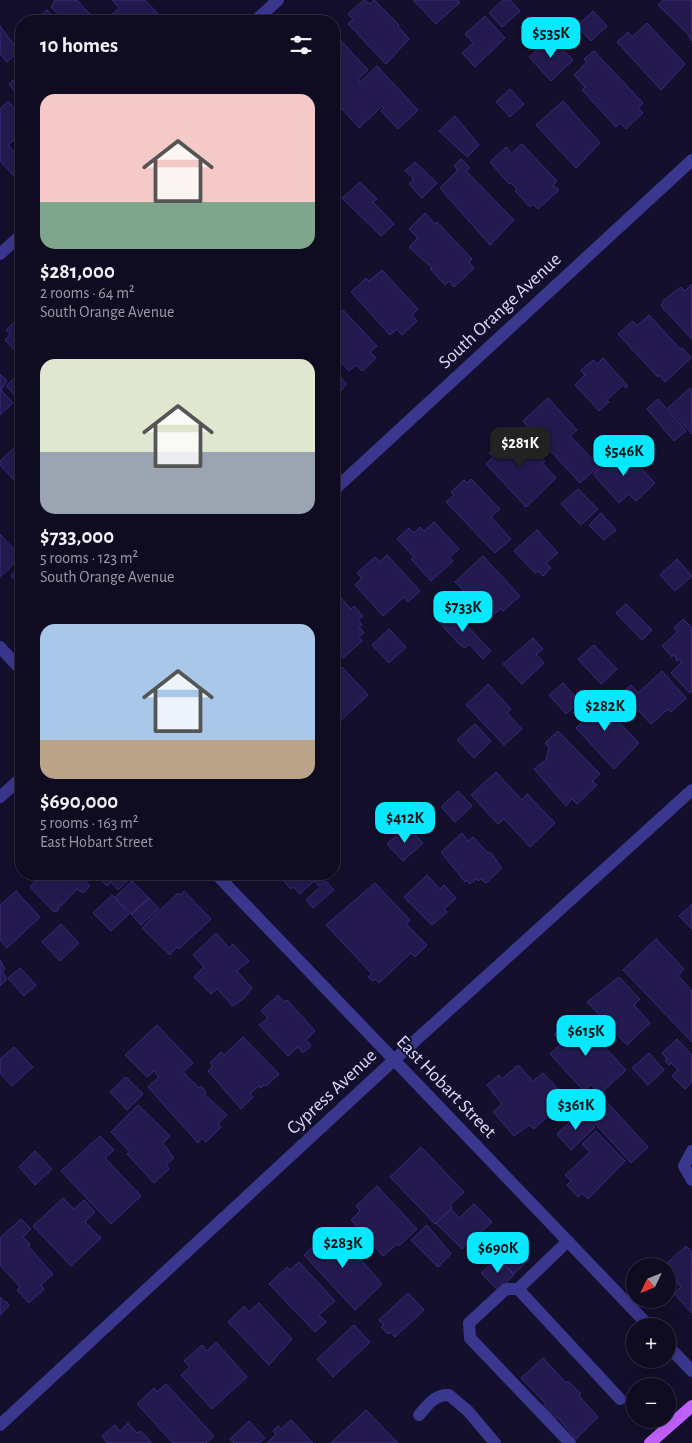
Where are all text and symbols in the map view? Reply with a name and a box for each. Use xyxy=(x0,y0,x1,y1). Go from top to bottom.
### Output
pin: $535K xyxy=(516,17,586,59)
text: $535K xyxy=(532,25,570,41)
icon: filters xyxy=(287,31,315,59)
text: 10 homes xyxy=(40,35,118,56)
icon: home xyxy=(133,126,223,216)
street label: South Orange Avenue xyxy=(435,250,565,372)
text: $281,000 xyxy=(40,261,115,282)
text: 2 rooms · 64 m² xyxy=(40,285,135,301)
text: South Orange Avenue xyxy=(40,304,174,320)
icon: home xyxy=(133,391,223,481)
pin: $281K xyxy=(485,426,555,469)
pin: $546K xyxy=(589,434,659,477)
text: $281K xyxy=(501,435,539,451)
text: $546K xyxy=(604,443,644,459)
text: $733,000 xyxy=(40,526,114,547)
text: 5 rooms · 123 m² xyxy=(40,550,138,566)
text: South Orange Avenue xyxy=(40,569,174,585)
pin: $733K xyxy=(428,590,498,633)
text: $733K xyxy=(444,599,482,615)
icon: home xyxy=(133,656,223,746)
pin: $282K xyxy=(570,690,640,732)
text: $282K xyxy=(585,698,625,714)
text: $690,000 xyxy=(40,791,118,812)
pin: $412K xyxy=(370,802,440,844)
text: $412K xyxy=(386,810,424,826)
text: 5 rooms · 163 m² xyxy=(40,815,138,831)
text: East Hobart Street xyxy=(40,834,153,850)
pin: $615K xyxy=(551,1014,621,1057)
text: $615K xyxy=(568,1023,604,1039)
street label: East Hobart Street xyxy=(393,1032,499,1142)
street label: Cypress Avenue xyxy=(284,1046,380,1138)
pin: $361K xyxy=(541,1088,611,1131)
text: $361K xyxy=(558,1097,594,1113)
pin: $283K xyxy=(308,1226,378,1269)
pin: $690K xyxy=(463,1232,533,1274)
text: $283K xyxy=(324,1235,362,1251)
text: $690K xyxy=(478,1240,518,1256)
north arrow xyxy=(626,1258,676,1308)
map controls xyxy=(626,1258,676,1428)
button: + xyxy=(626,1318,676,1368)
button: − xyxy=(626,1378,676,1428)

